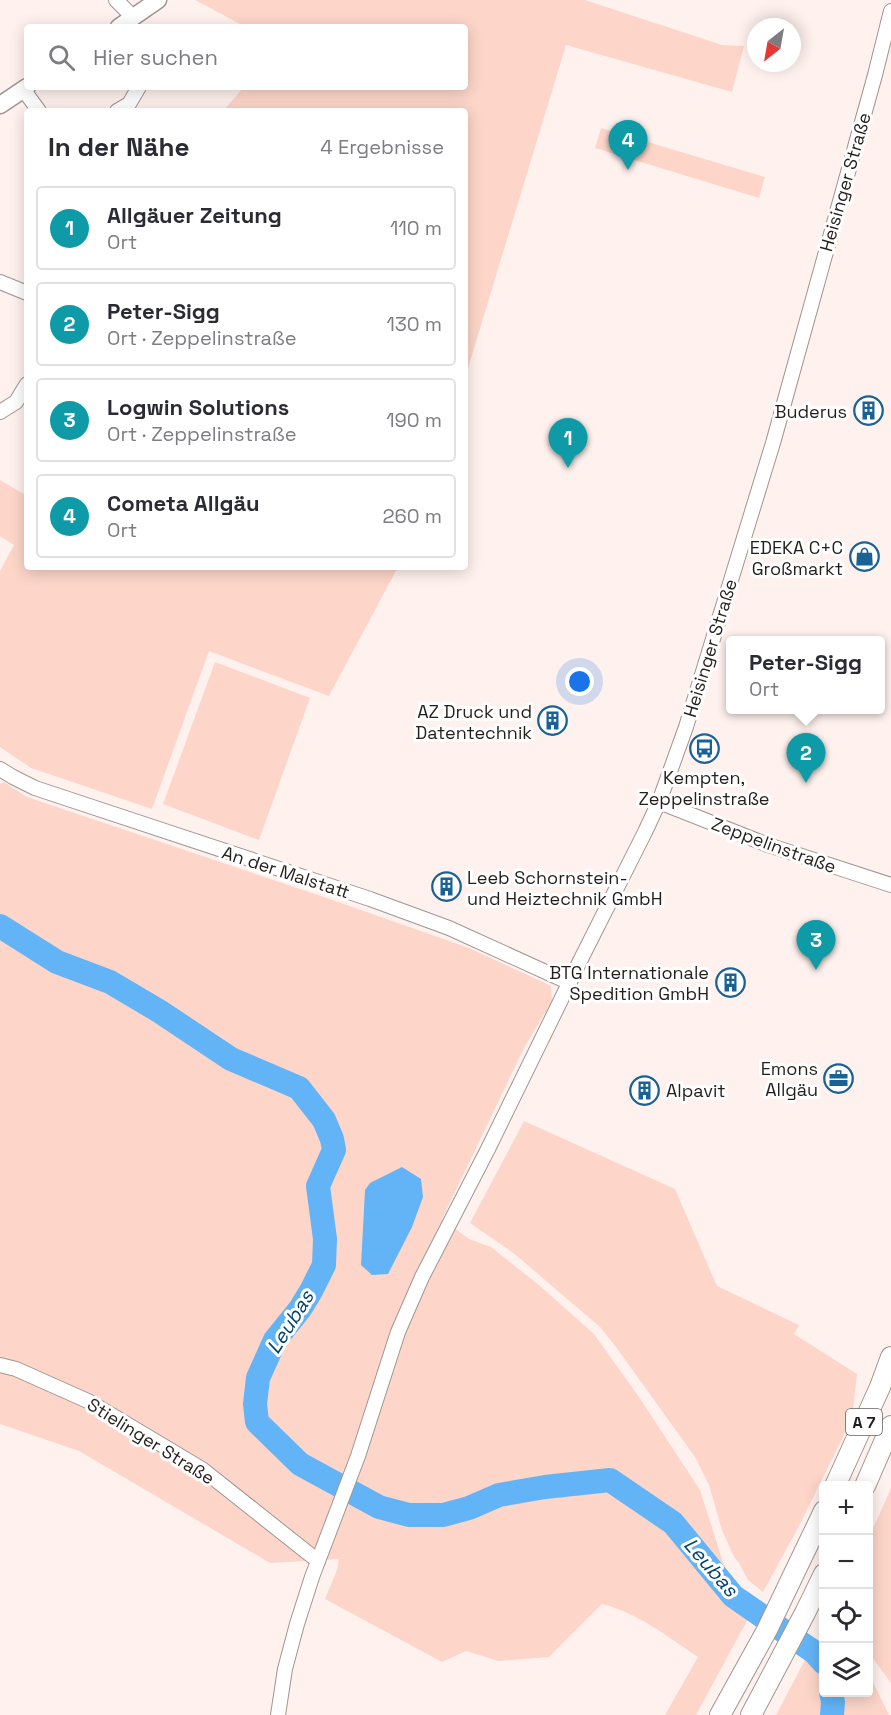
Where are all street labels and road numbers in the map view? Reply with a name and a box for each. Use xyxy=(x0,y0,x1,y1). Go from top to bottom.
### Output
street label: Heisinger Straße xyxy=(814,110,876,254)
street label: Heisinger Straße xyxy=(678,576,742,720)
street label: Zeppelinstraße xyxy=(709,812,839,878)
street label: An der Malstatt xyxy=(219,841,353,903)
street label: Stielinger Straße xyxy=(83,1393,219,1489)
road number: A 7 xyxy=(846,1409,882,1435)

